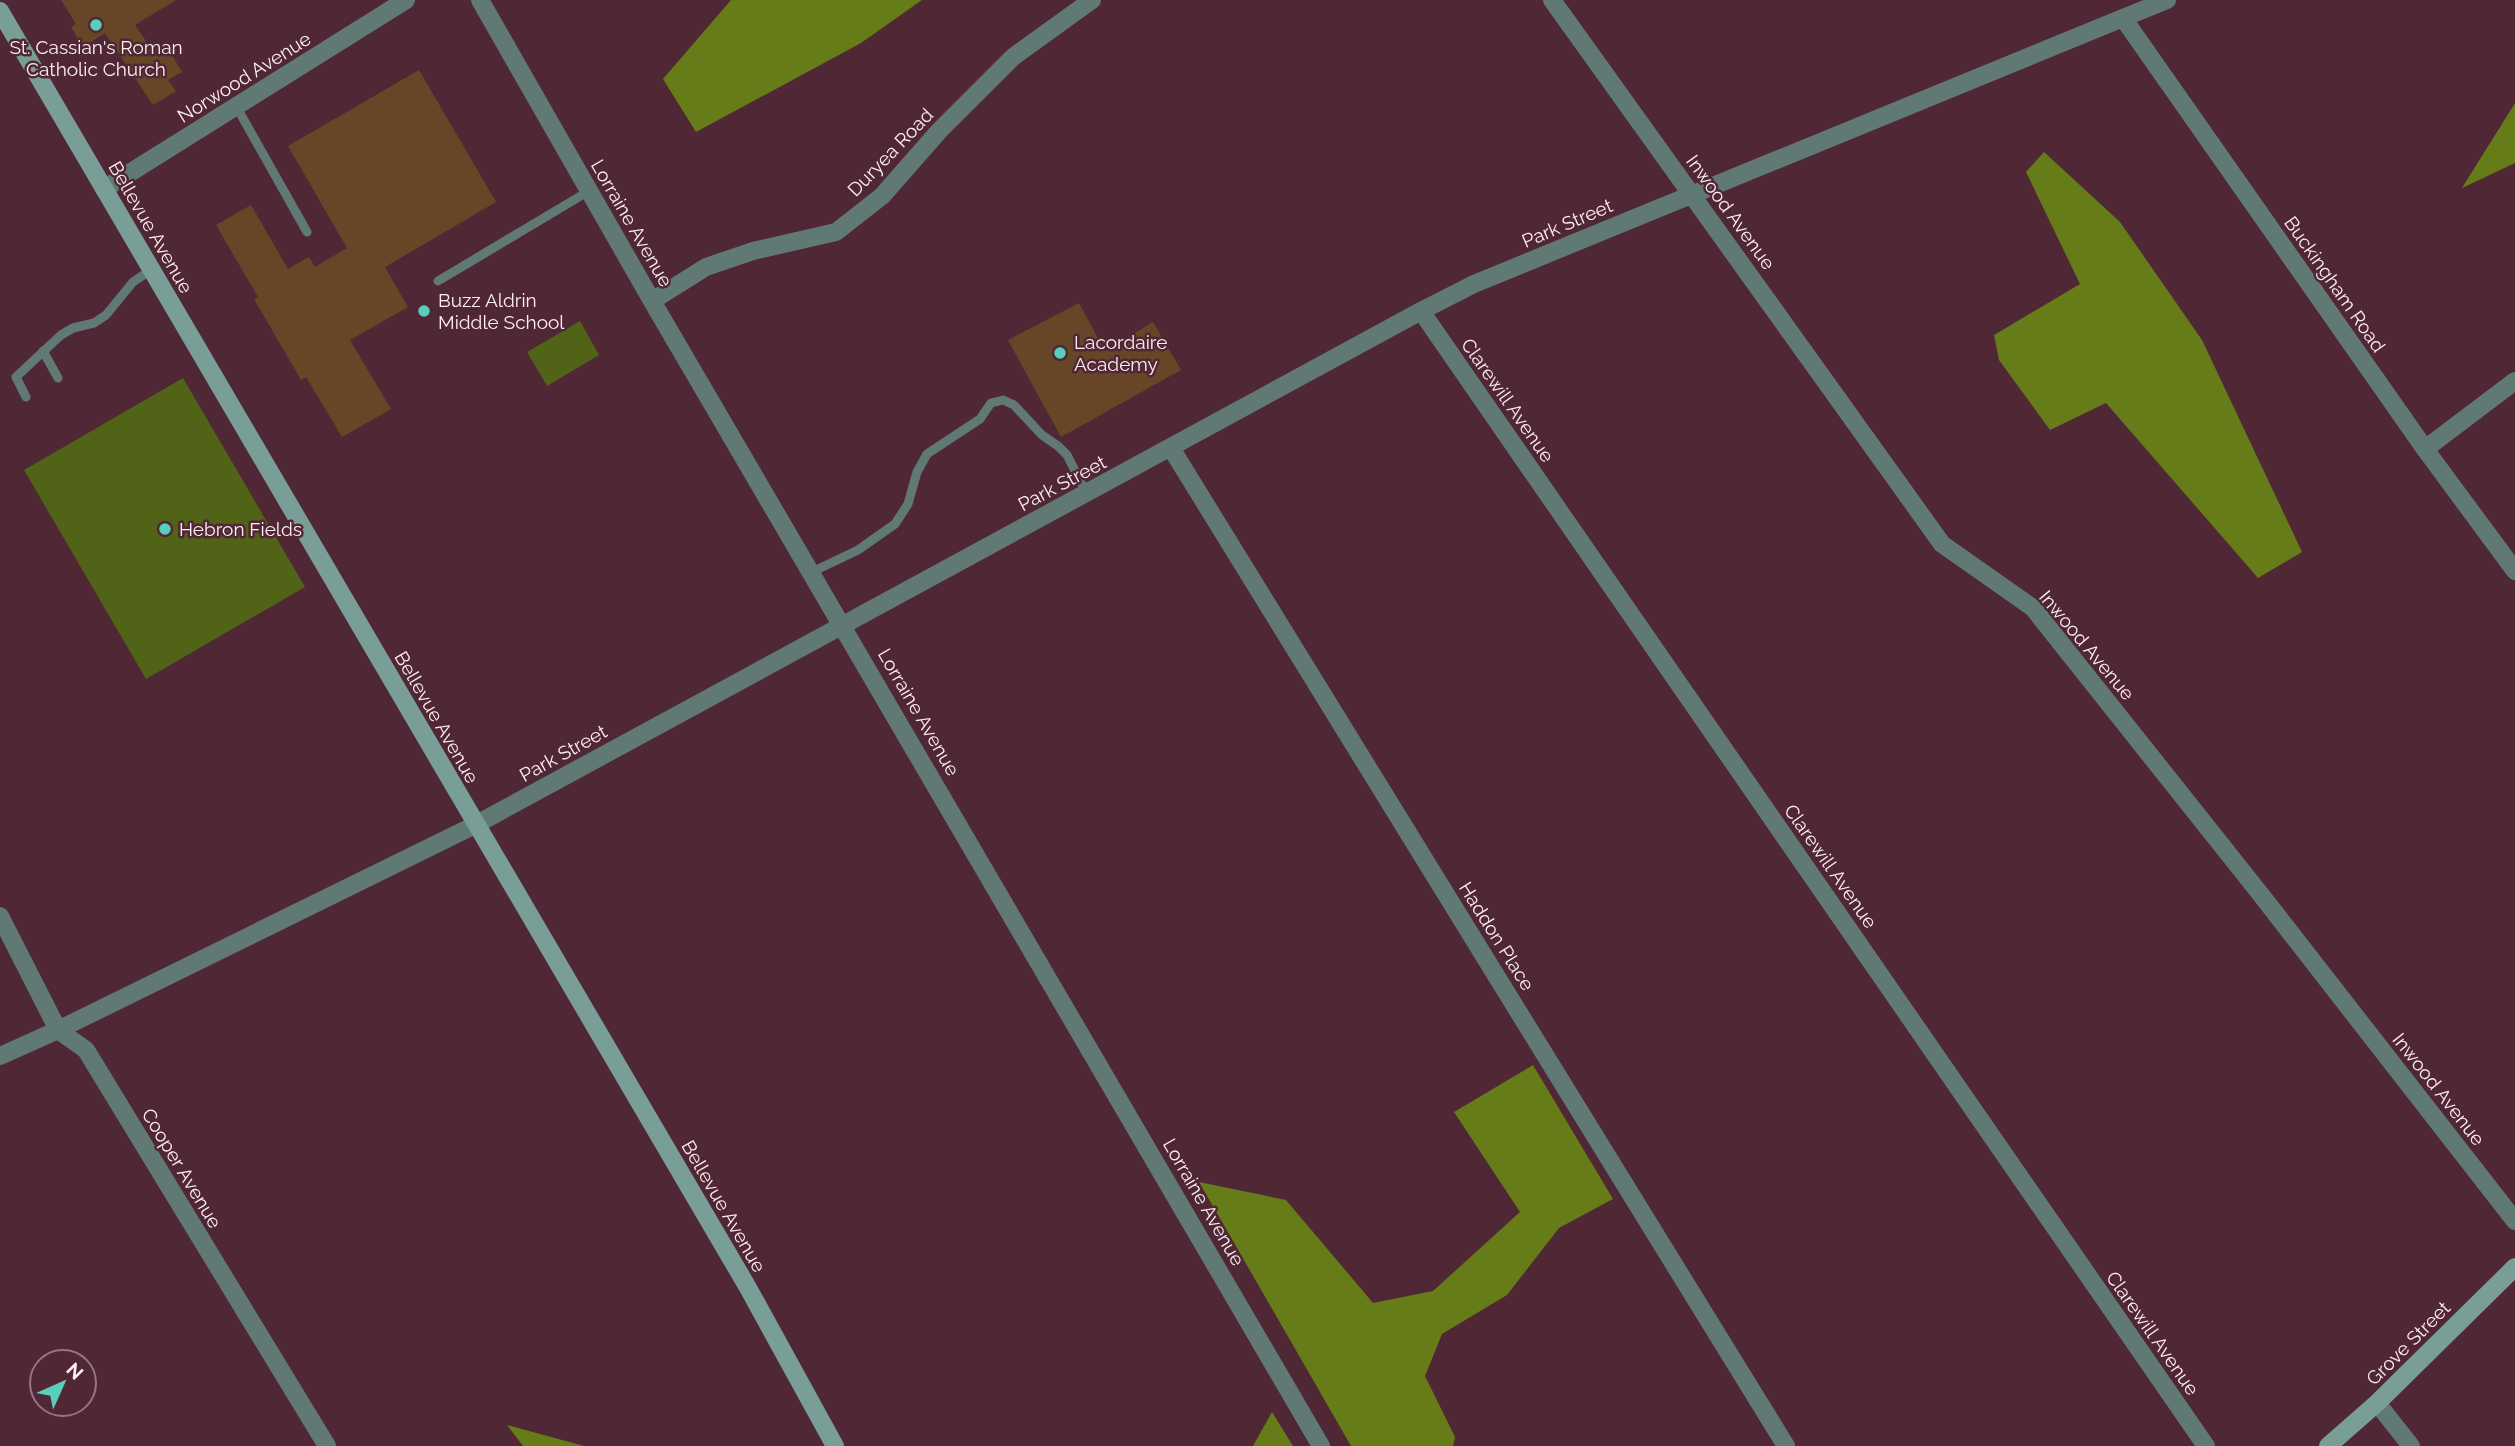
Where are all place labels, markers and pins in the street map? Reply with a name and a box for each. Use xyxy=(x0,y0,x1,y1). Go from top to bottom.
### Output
marker: St. Cassian's Roman Catholic Church xyxy=(88,17,104,33)
place label: St. Cassian's Roman Catholic Church xyxy=(9,36,183,80)
place label: Buzz Aldrin Middle School xyxy=(438,289,565,333)
marker: Buzz Aldrin Middle School xyxy=(416,303,432,319)
place label: Lacordaire Academy xyxy=(1074,331,1167,375)
marker: Lacordaire Academy xyxy=(1052,345,1068,361)
place label: Hebron Fields xyxy=(179,518,302,540)
marker: Hebron Fields xyxy=(157,521,173,537)

